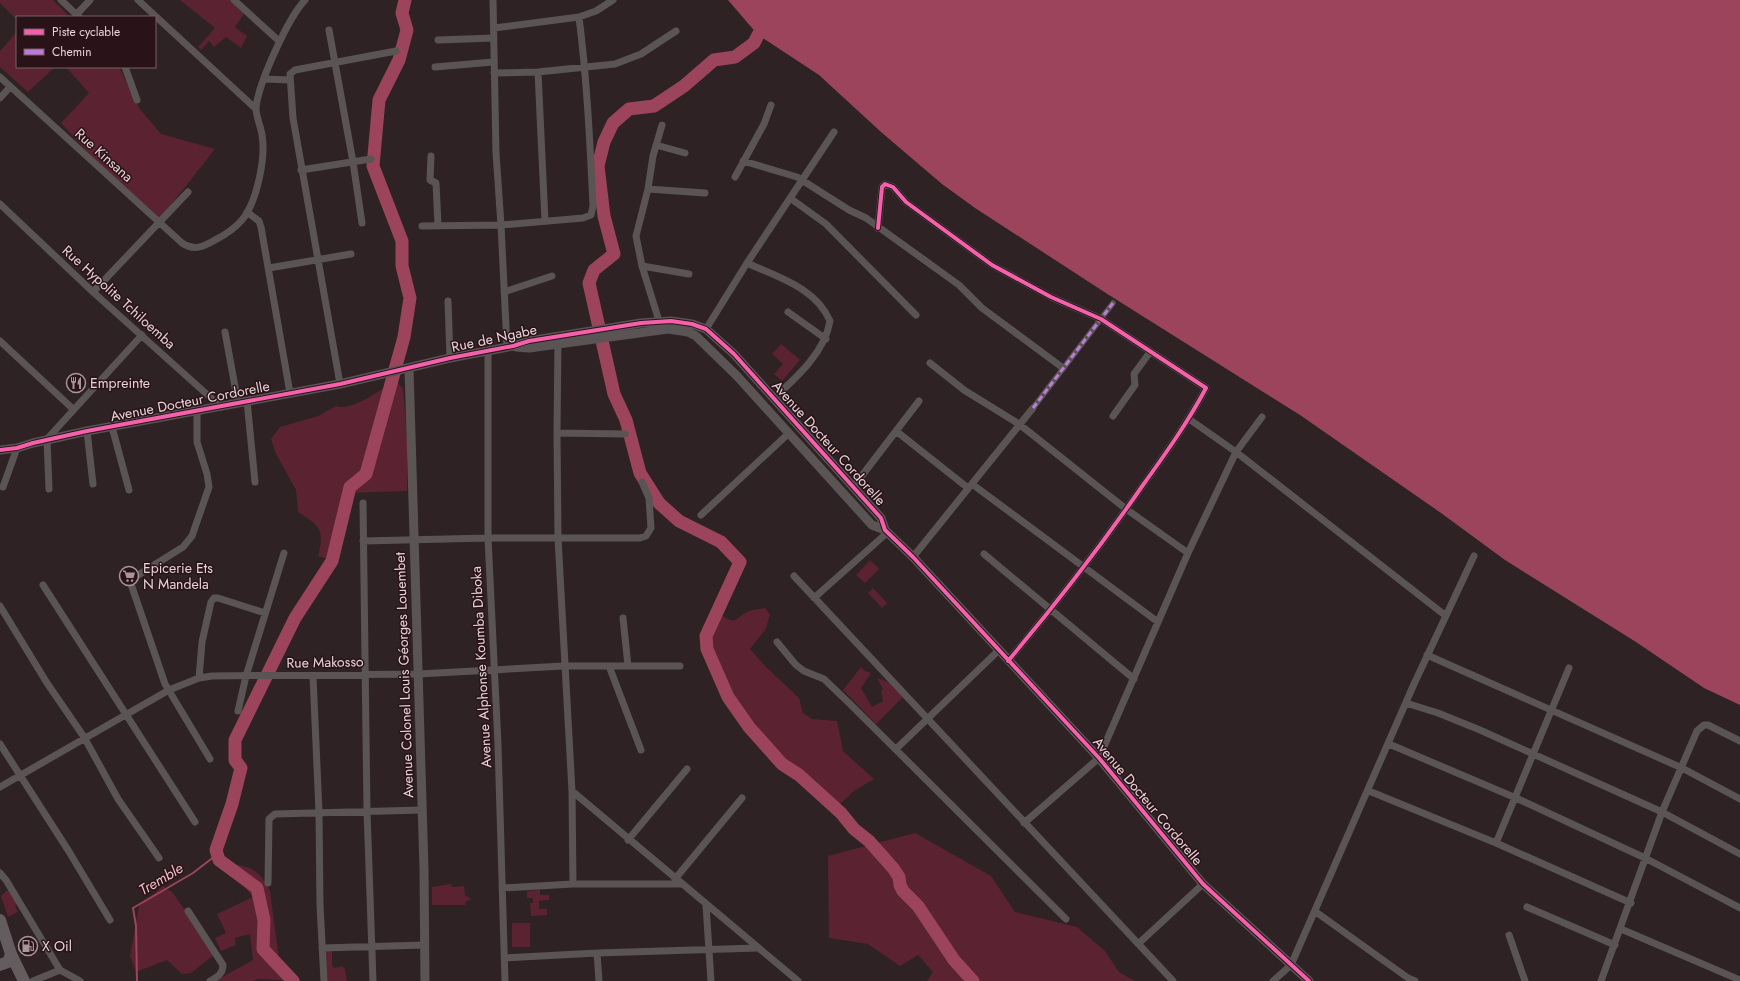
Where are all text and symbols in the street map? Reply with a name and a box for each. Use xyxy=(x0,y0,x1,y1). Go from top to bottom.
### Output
legend xyxy=(16,16,156,68)
text: Piste cyclable xyxy=(52,23,120,41)
text: Chemin xyxy=(52,43,91,61)
street label: Rue Kinsana xyxy=(71,123,137,187)
street label: Rue Hypolite Tchiloemba xyxy=(58,241,180,353)
street label: Rue de Ngabe xyxy=(449,319,539,357)
restaurant icon: Empreinte xyxy=(65,372,87,394)
place label: Empreinte xyxy=(90,373,150,393)
street label: Avenue Docteur Cordorelle xyxy=(109,376,271,426)
street label: Avenue Docteur Cordorelle xyxy=(767,376,891,510)
street label: Avenue Colonel Louis Géorges Louembet xyxy=(390,551,418,798)
place label: Epicerie Ets N Mandela xyxy=(143,558,213,594)
supermarket icon: Epicerie Ets N Mandela xyxy=(118,565,140,587)
street label: Avenue Alphonse Koumba Diboka xyxy=(466,566,496,768)
street label: Rue Makosso xyxy=(286,651,364,673)
street label: Avenue Docteur Cordorelle xyxy=(1088,733,1208,869)
water label: Tremble xyxy=(135,857,188,901)
fuel station icon: X Oil xyxy=(17,935,39,957)
place label: X Oil xyxy=(42,936,72,956)

